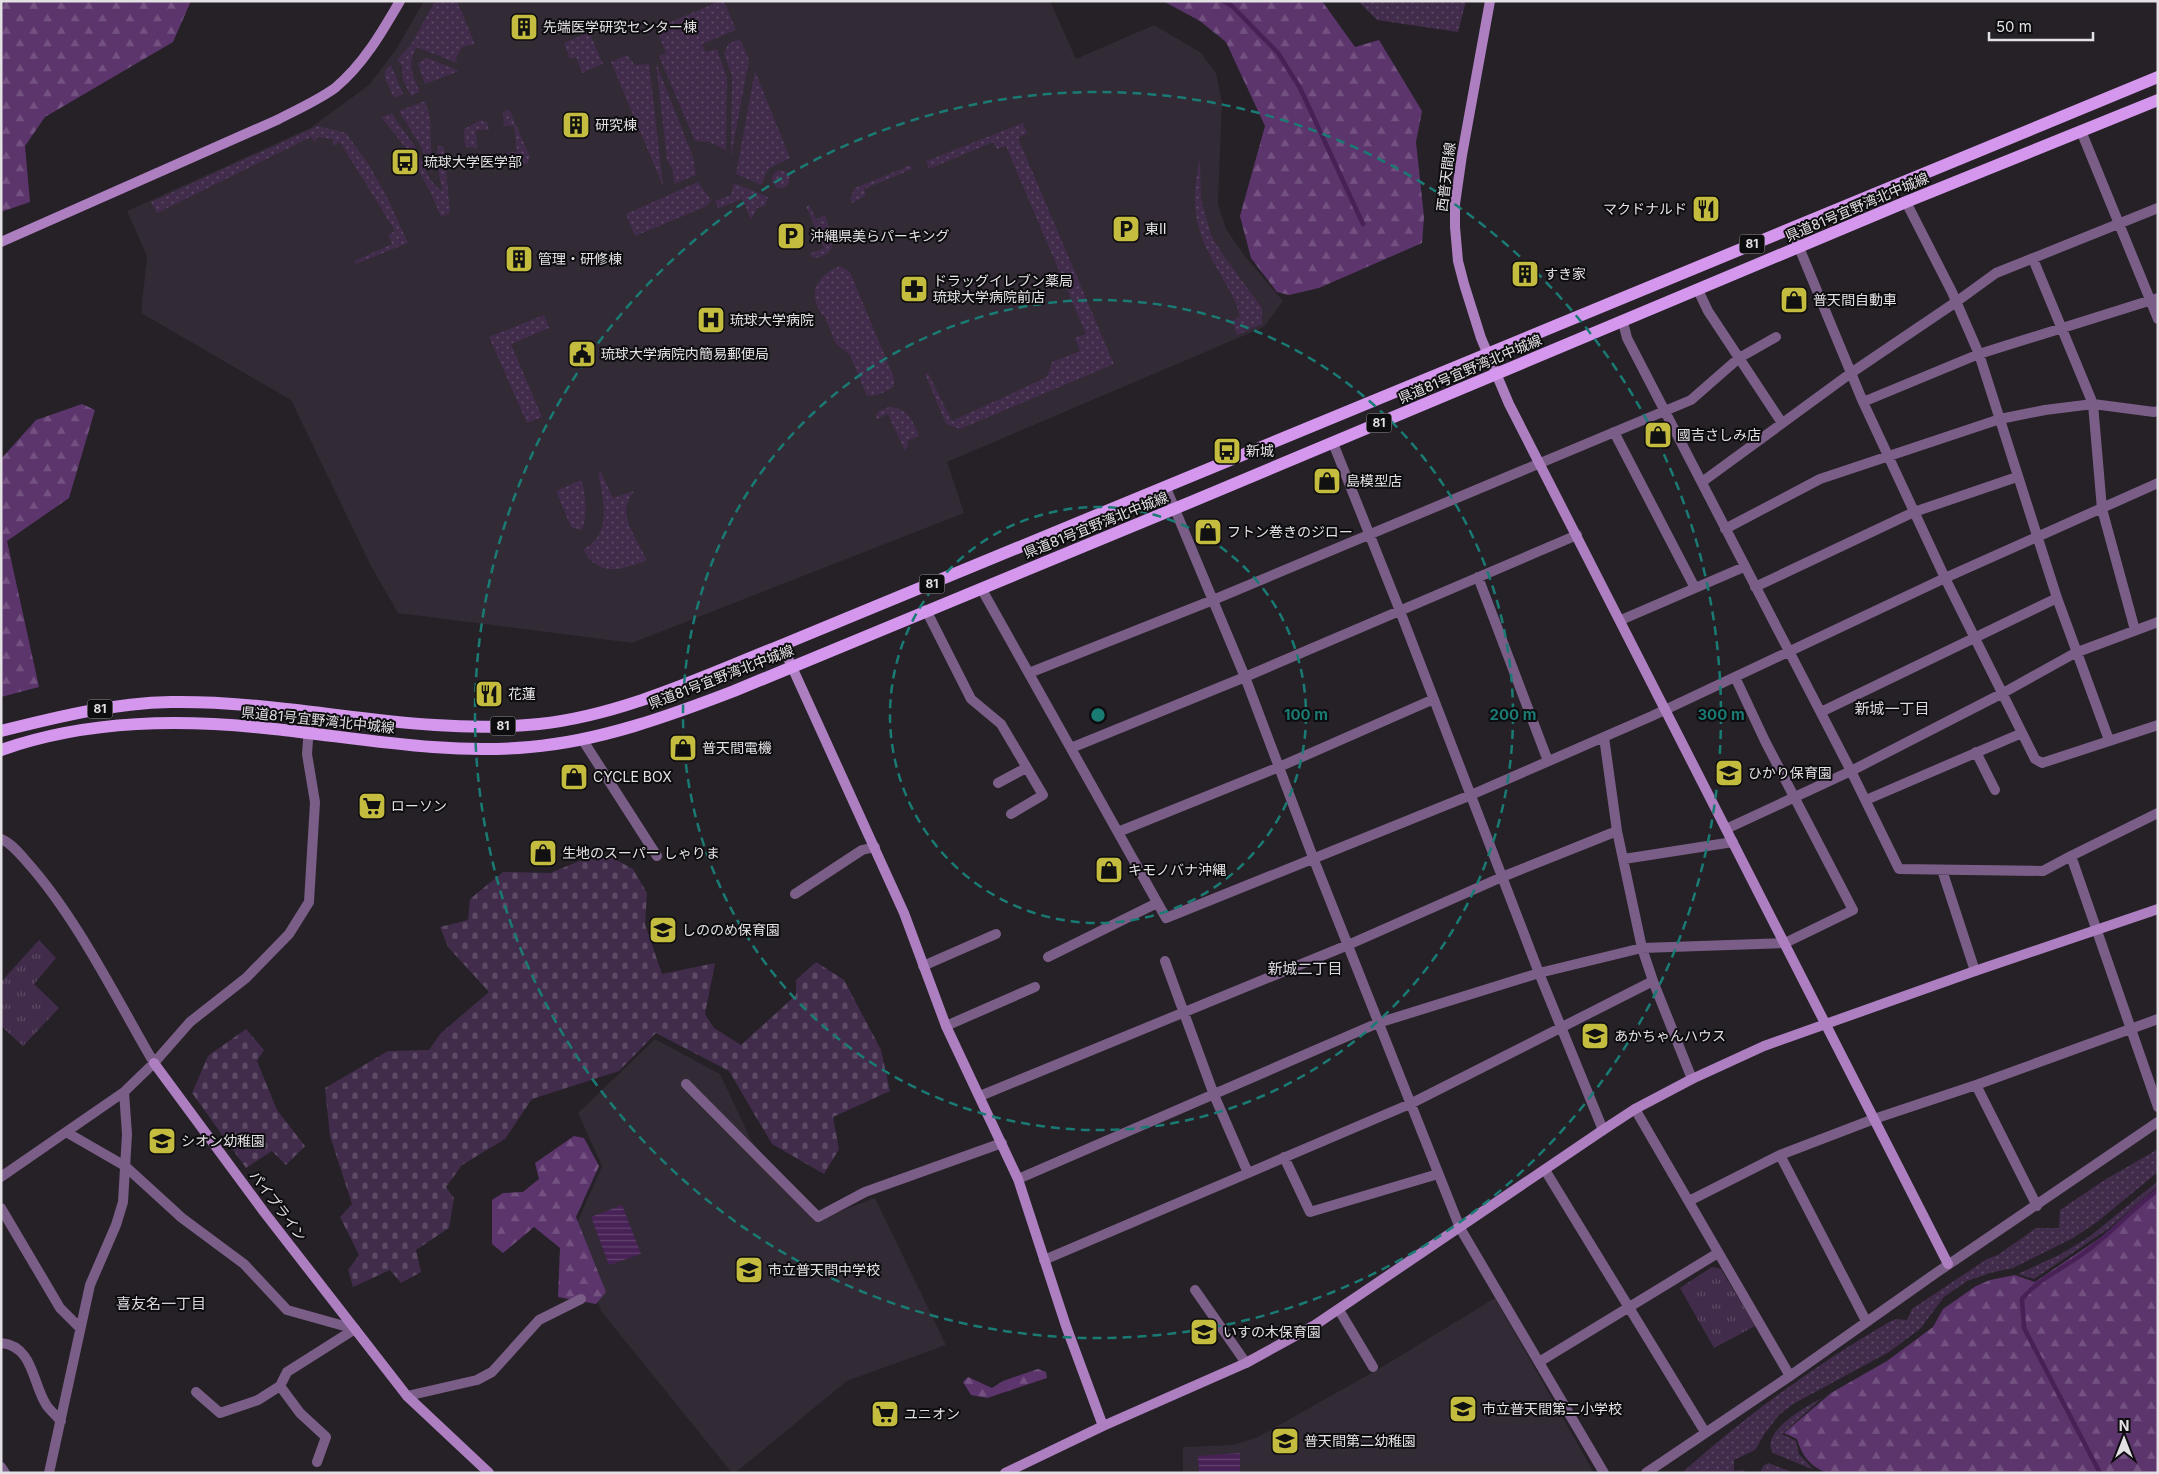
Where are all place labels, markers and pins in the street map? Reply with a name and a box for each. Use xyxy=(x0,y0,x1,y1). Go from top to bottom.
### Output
building icon: 先端医学研究センター棟 xyxy=(509,12,539,42)
place label: 先端医学研究センター棟 xyxy=(543,18,697,35)
building icon: 研究棟 xyxy=(561,110,591,140)
place label: 研究棟 xyxy=(595,116,637,133)
bus stop icon: 琉球大学医学部 xyxy=(390,147,420,177)
place label: 琉球大学医学部 xyxy=(424,153,522,170)
restaurant icon: マクドナルド xyxy=(1691,194,1721,224)
place label: マクドナルド xyxy=(1603,200,1687,217)
parking icon: 東Ⅱ xyxy=(1111,214,1141,244)
place label: 東Ⅱ xyxy=(1145,220,1167,237)
parking icon: 沖縄県美らパーキング xyxy=(776,221,806,251)
place label: 沖縄県美らパーキング xyxy=(810,227,950,244)
building icon: 管理・研修棟 xyxy=(504,244,534,274)
place label: 管理・研修棟 xyxy=(538,250,622,267)
building icon: すき家 xyxy=(1510,259,1540,289)
place label: すき家 xyxy=(1544,265,1586,282)
place label: ドラッグイレブン薬局 琉球大学病院前店 xyxy=(933,272,1073,305)
pharmacy icon: ドラッグイレブン薬局 琉球大学病院前店 xyxy=(899,274,929,304)
shop icon: 普天間自動車 xyxy=(1779,285,1809,315)
place label: 普天間自動車 xyxy=(1813,291,1897,308)
hospital icon: 琉球大学病院 xyxy=(696,305,726,335)
place label: 琉球大学病院 xyxy=(730,311,814,328)
public building icon: 琉球大学病院内簡易郵便局 xyxy=(567,339,597,369)
place label: 琉球大学病院内簡易郵便局 xyxy=(601,345,769,362)
shop icon: 國吉さしみ店 xyxy=(1643,420,1673,450)
place label: 國吉さしみ店 xyxy=(1677,426,1761,443)
bus stop icon: 新城 xyxy=(1212,436,1242,466)
place label: 新城 xyxy=(1246,442,1274,459)
shop icon: 島模型店 xyxy=(1312,466,1342,496)
place label: 島模型店 xyxy=(1346,472,1402,489)
shop icon: フトン巻きのジロー xyxy=(1193,517,1223,547)
place label: フトン巻きのジロー xyxy=(1227,523,1353,540)
restaurant icon: 花蓮 xyxy=(474,679,504,709)
place label: 花蓮 xyxy=(508,685,536,702)
centre of rings xyxy=(1089,706,1107,724)
shop icon: 普天間電機 xyxy=(668,733,698,763)
place label: 普天間電機 xyxy=(702,739,772,756)
school or university icon: ひかり保育園 xyxy=(1714,758,1744,788)
shop icon: CYCLE BOX xyxy=(559,762,589,792)
place label: ひかり保育園 xyxy=(1748,764,1832,781)
place label: CYCLE BOX xyxy=(593,768,672,785)
supermarket icon: ローソン xyxy=(357,791,387,821)
place label: ローソン xyxy=(391,797,447,814)
shop icon: 生地のスーパー しゃりま xyxy=(528,838,558,868)
place label: 生地のスーパー しゃりま xyxy=(562,844,720,861)
shop icon: キモノバナ沖縄 xyxy=(1094,855,1124,885)
place label: キモノバナ沖縄 xyxy=(1128,861,1226,878)
school or university icon: しののめ保育園 xyxy=(648,915,678,945)
place label: しののめ保育園 xyxy=(682,921,780,938)
school or university icon: あかちゃんハウス xyxy=(1580,1021,1610,1051)
place label: あかちゃんハウス xyxy=(1614,1027,1726,1044)
school or university icon: シオン幼稚園 xyxy=(147,1126,177,1156)
place label: シオン幼稚園 xyxy=(181,1132,265,1149)
school or university icon: 市立普天間中学校 xyxy=(734,1255,764,1285)
place label: 市立普天間中学校 xyxy=(768,1261,880,1278)
school or university icon: いすの木保育園 xyxy=(1189,1317,1219,1347)
place label: いすの木保育園 xyxy=(1223,1323,1321,1340)
school or university icon: 市立普天間第二小学校 xyxy=(1448,1394,1478,1424)
supermarket icon: ユニオン xyxy=(870,1399,900,1429)
place label: 市立普天間第二小学校 xyxy=(1482,1400,1622,1417)
place label: ユニオン xyxy=(904,1405,960,1422)
school or university icon: 普天間第二幼稚園 xyxy=(1270,1426,1300,1456)
place label: 普天間第二幼稚園 xyxy=(1304,1432,1416,1449)

